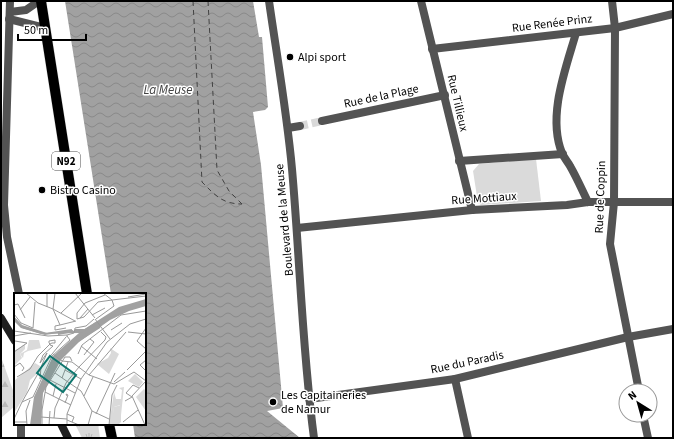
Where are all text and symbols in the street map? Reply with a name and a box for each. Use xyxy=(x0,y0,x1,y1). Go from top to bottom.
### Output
street label: Rue Renée Prinz xyxy=(511,10,593,37)
scale bar xyxy=(18,16,86,42)
text: 50 m xyxy=(24,22,48,39)
place label: Alpi sport xyxy=(298,49,346,66)
marker: Alpi sport xyxy=(285,52,295,62)
street label: Rue Tillieux xyxy=(443,73,472,134)
street label: Rue de la Plage xyxy=(342,80,420,113)
water label: La Meuse xyxy=(143,81,193,99)
road number: N92 xyxy=(52,152,80,170)
street label: Rue de Coppin xyxy=(591,160,610,234)
street label: Boulevard de la Meuse xyxy=(271,163,298,277)
place label: Bistro Casino xyxy=(50,182,116,199)
marker: Bistro Casino xyxy=(37,185,47,195)
street label: Rue Mottiaux xyxy=(451,188,518,209)
inset map xyxy=(14,293,146,425)
street label: Rue du Paradis xyxy=(429,346,505,379)
north arrow xyxy=(618,383,658,423)
place label: Les Capitaineries de Namur xyxy=(281,387,366,418)
text: N xyxy=(625,387,640,404)
marker: Les Capitaineries de Namur xyxy=(268,397,278,407)

